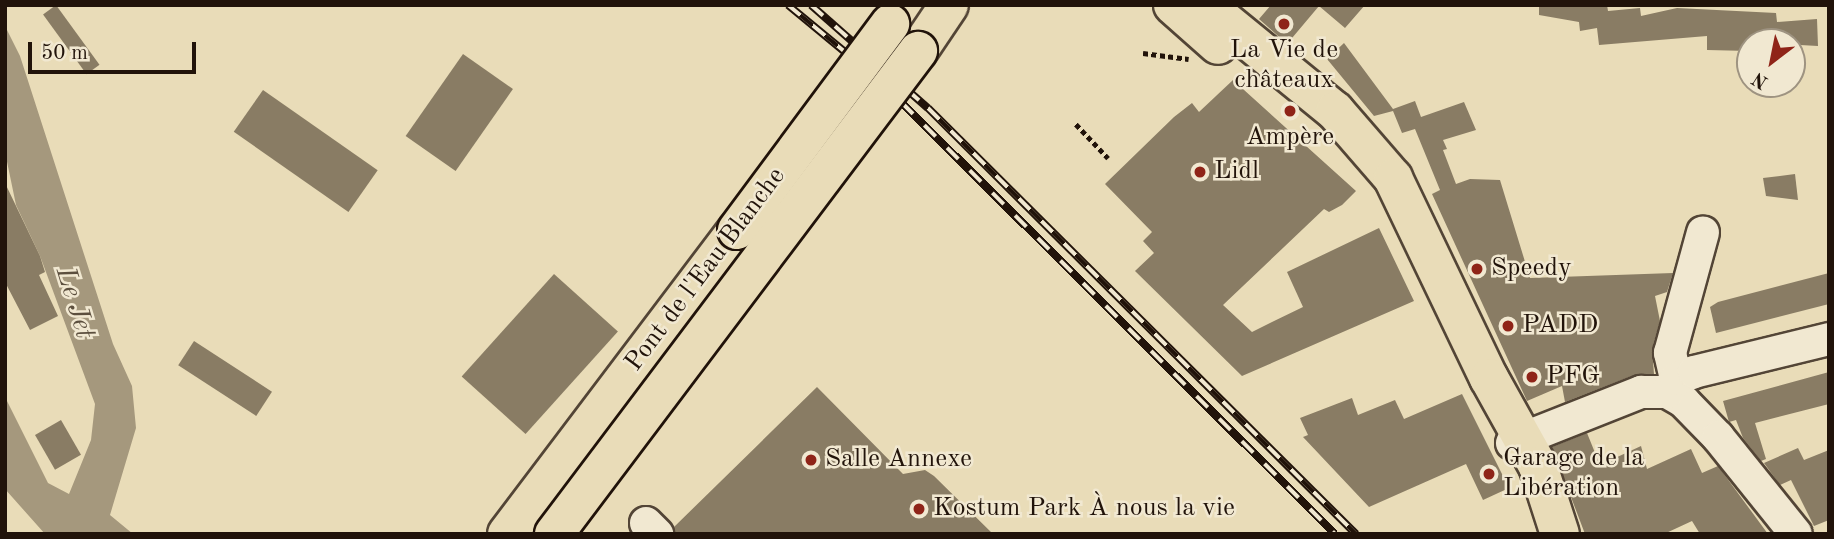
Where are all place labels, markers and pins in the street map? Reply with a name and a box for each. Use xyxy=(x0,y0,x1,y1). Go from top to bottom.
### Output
marker: La Vie de châteaux xyxy=(1276,16,1292,32)
place label: La Vie de châteaux xyxy=(1230,35,1338,96)
marker: Ampère xyxy=(1282,103,1298,119)
place label: Ampère xyxy=(1246,122,1334,154)
place label: Lidl xyxy=(1214,156,1259,188)
marker: Lidl xyxy=(1192,164,1208,180)
place label: Speedy xyxy=(1491,253,1572,285)
marker: Speedy xyxy=(1469,261,1485,277)
place label: PADD xyxy=(1522,310,1598,342)
marker: PADD xyxy=(1500,318,1516,334)
place label: PFG xyxy=(1546,361,1600,393)
marker: PFG xyxy=(1524,369,1540,385)
place label: Garage de la Libération xyxy=(1503,443,1644,504)
place label: Salle Annexe xyxy=(825,444,972,476)
marker: Salle Annexe xyxy=(803,452,819,468)
marker: Garage de la Libération xyxy=(1481,466,1497,482)
place label: Kostum Park À nous la vie xyxy=(933,493,1235,525)
marker: Kostum Park À nous la vie xyxy=(911,501,927,517)

